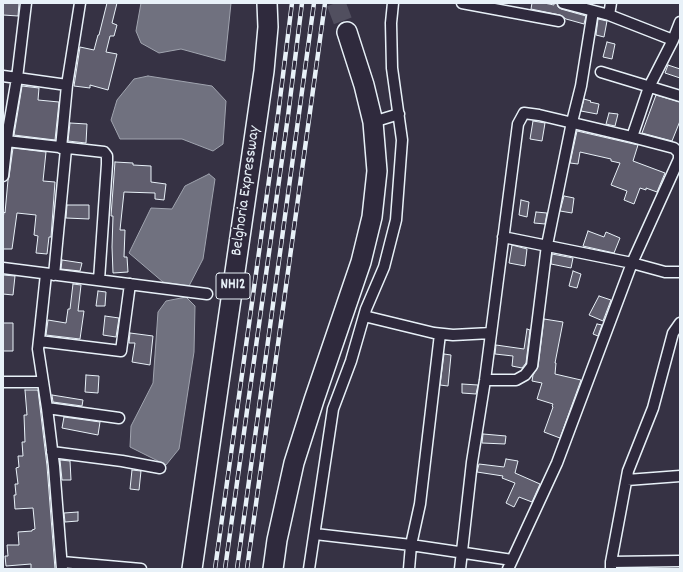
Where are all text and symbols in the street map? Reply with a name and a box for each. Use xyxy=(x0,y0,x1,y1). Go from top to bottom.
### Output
street label: Belghoria Expressway xyxy=(228,125,266,257)
road number: NH12 xyxy=(216,273,250,299)

